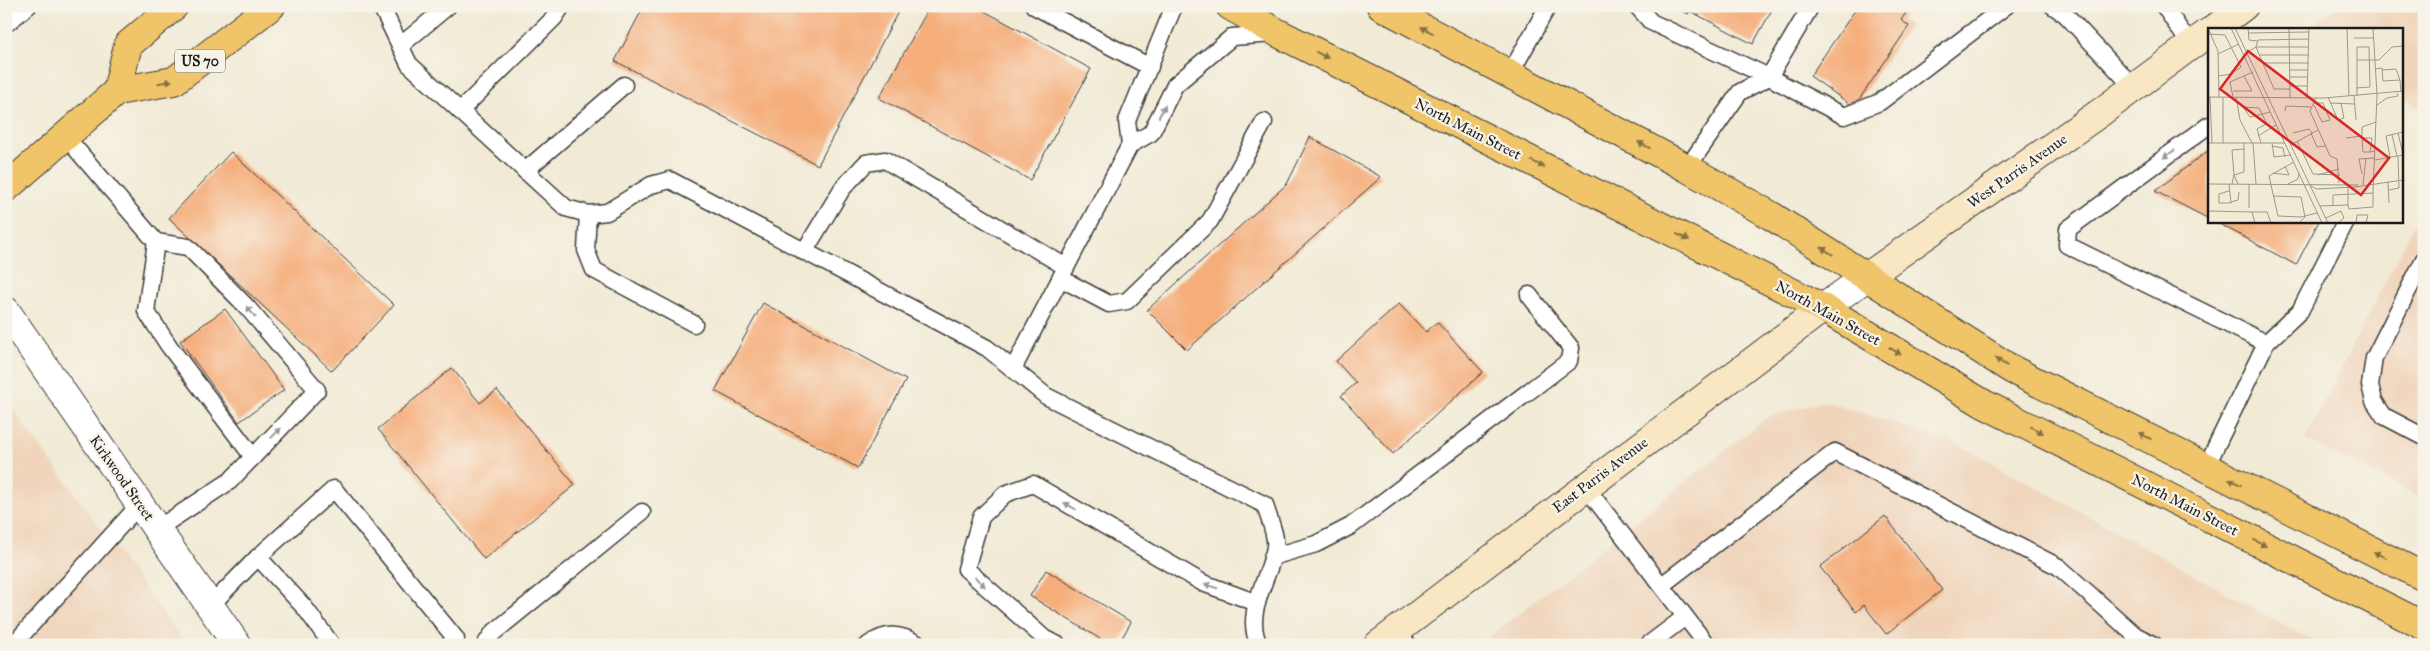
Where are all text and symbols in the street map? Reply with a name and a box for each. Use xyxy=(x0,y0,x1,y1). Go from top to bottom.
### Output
one-way arrow xyxy=(1420,26,1434,34)
inset map xyxy=(2208,28,2402,222)
road number: US 70 xyxy=(175,49,225,72)
one-way arrow xyxy=(1315,51,1329,59)
one-way arrow xyxy=(158,78,174,86)
street label: North Main Street xyxy=(1412,94,1525,164)
one-way arrow xyxy=(1158,104,1166,118)
street label: West Parris Avenue xyxy=(1964,130,2070,212)
one-way arrow xyxy=(1637,141,1651,149)
one-way arrow xyxy=(2163,149,2176,159)
one-way arrow xyxy=(1531,160,1545,168)
one-way arrow xyxy=(1676,233,1690,241)
one-way arrow xyxy=(1820,246,1833,255)
street label: North Main Street xyxy=(1772,277,1884,350)
one-way arrow xyxy=(245,307,257,319)
one-way arrow xyxy=(1889,346,1902,355)
one-way arrow xyxy=(1994,357,2008,367)
one-way arrow xyxy=(2030,426,2044,434)
one-way arrow xyxy=(270,428,282,440)
street label: Kirkwood Street xyxy=(86,432,159,525)
one-way arrow xyxy=(2138,432,2153,440)
street label: East Parris Avenue xyxy=(1549,433,1651,517)
street label: North Main Street xyxy=(2129,470,2242,540)
one-way arrow xyxy=(2228,478,2242,486)
one-way arrow xyxy=(1064,501,1077,510)
one-way arrow xyxy=(2253,539,2267,547)
one-way arrow xyxy=(2373,551,2387,559)
one-way arrow xyxy=(974,576,986,588)
one-way arrow xyxy=(1204,582,1219,589)

